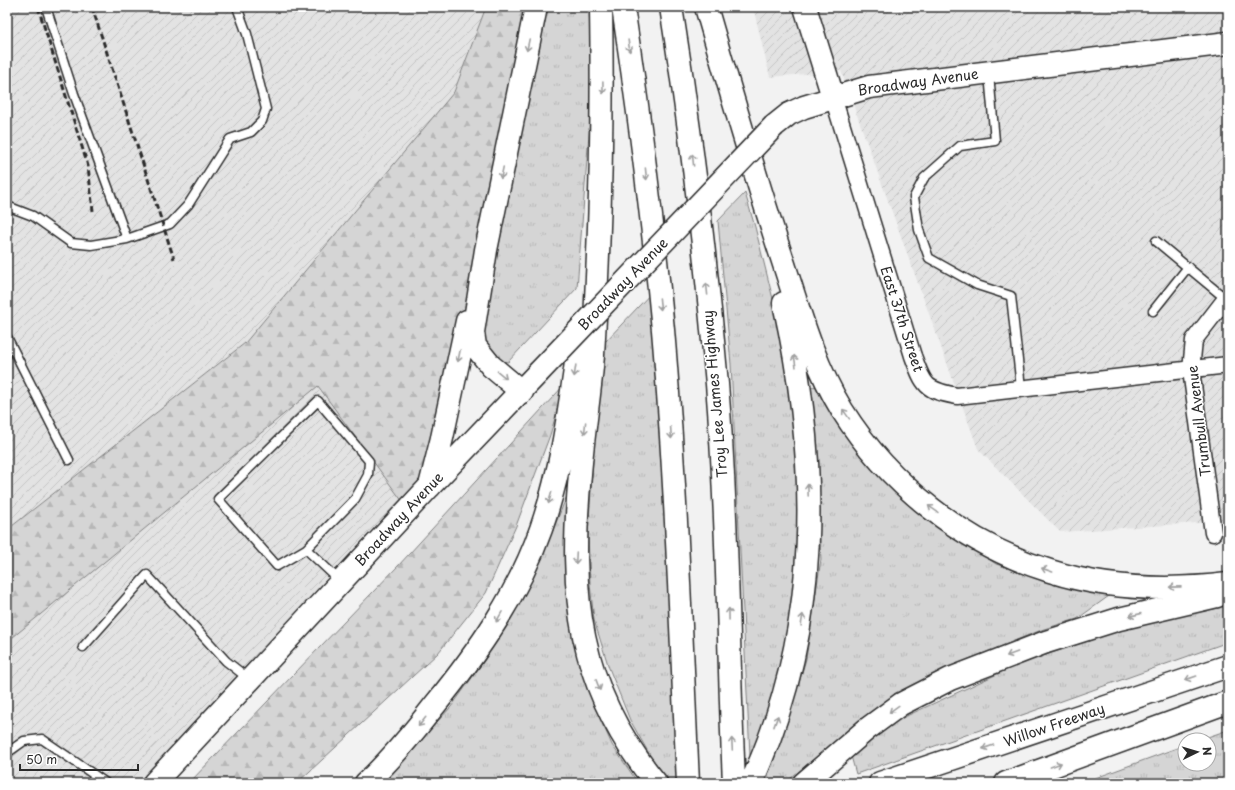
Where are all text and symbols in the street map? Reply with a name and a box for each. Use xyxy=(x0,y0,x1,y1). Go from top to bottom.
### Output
one-way arrow xyxy=(523,38,531,51)
one-way arrow xyxy=(625,39,633,52)
street label: Broadway Avenue xyxy=(856,63,980,100)
one-way arrow xyxy=(599,81,607,94)
one-way arrow xyxy=(689,154,697,167)
one-way arrow xyxy=(497,166,505,179)
one-way arrow xyxy=(643,167,650,180)
street label: Broadway Avenue xyxy=(573,232,673,335)
street label: East 37th Street xyxy=(875,263,930,375)
one-way arrow xyxy=(703,283,710,296)
one-way arrow xyxy=(656,297,664,310)
street label: Troy Lee James Highway xyxy=(697,310,732,479)
one-way arrow xyxy=(455,349,463,362)
one-way arrow xyxy=(790,355,798,368)
one-way arrow xyxy=(571,364,579,377)
street label: Trumbull Avenue xyxy=(1181,364,1216,478)
one-way arrow xyxy=(496,371,507,380)
one-way arrow xyxy=(841,408,849,420)
one-way arrow xyxy=(581,421,588,434)
one-way arrow xyxy=(667,426,674,439)
street label: Broadway Avenue xyxy=(349,467,448,570)
one-way arrow xyxy=(804,484,812,497)
one-way arrow xyxy=(546,491,553,504)
one-way arrow xyxy=(928,505,939,513)
one-way arrow xyxy=(572,551,580,564)
one-way arrow xyxy=(1041,566,1053,574)
one-way arrow xyxy=(1169,584,1182,591)
one-way arrow xyxy=(725,608,733,621)
one-way arrow xyxy=(494,611,502,623)
one-way arrow xyxy=(1129,611,1142,619)
one-way arrow xyxy=(798,614,806,627)
one-way arrow xyxy=(1006,651,1018,659)
one-way arrow xyxy=(1185,675,1197,683)
one-way arrow xyxy=(595,678,603,690)
street label: Willow Freeway xyxy=(1000,697,1107,752)
one-way arrow xyxy=(889,705,900,713)
one-way arrow xyxy=(773,715,781,727)
one-way arrow xyxy=(417,716,426,727)
north arrow xyxy=(1177,732,1217,772)
one-way arrow xyxy=(728,738,736,751)
one-way arrow xyxy=(982,744,995,751)
scale bar xyxy=(20,746,138,772)
text: N xyxy=(1199,746,1216,756)
text: 50 m xyxy=(26,750,57,768)
one-way arrow xyxy=(1049,760,1061,768)

